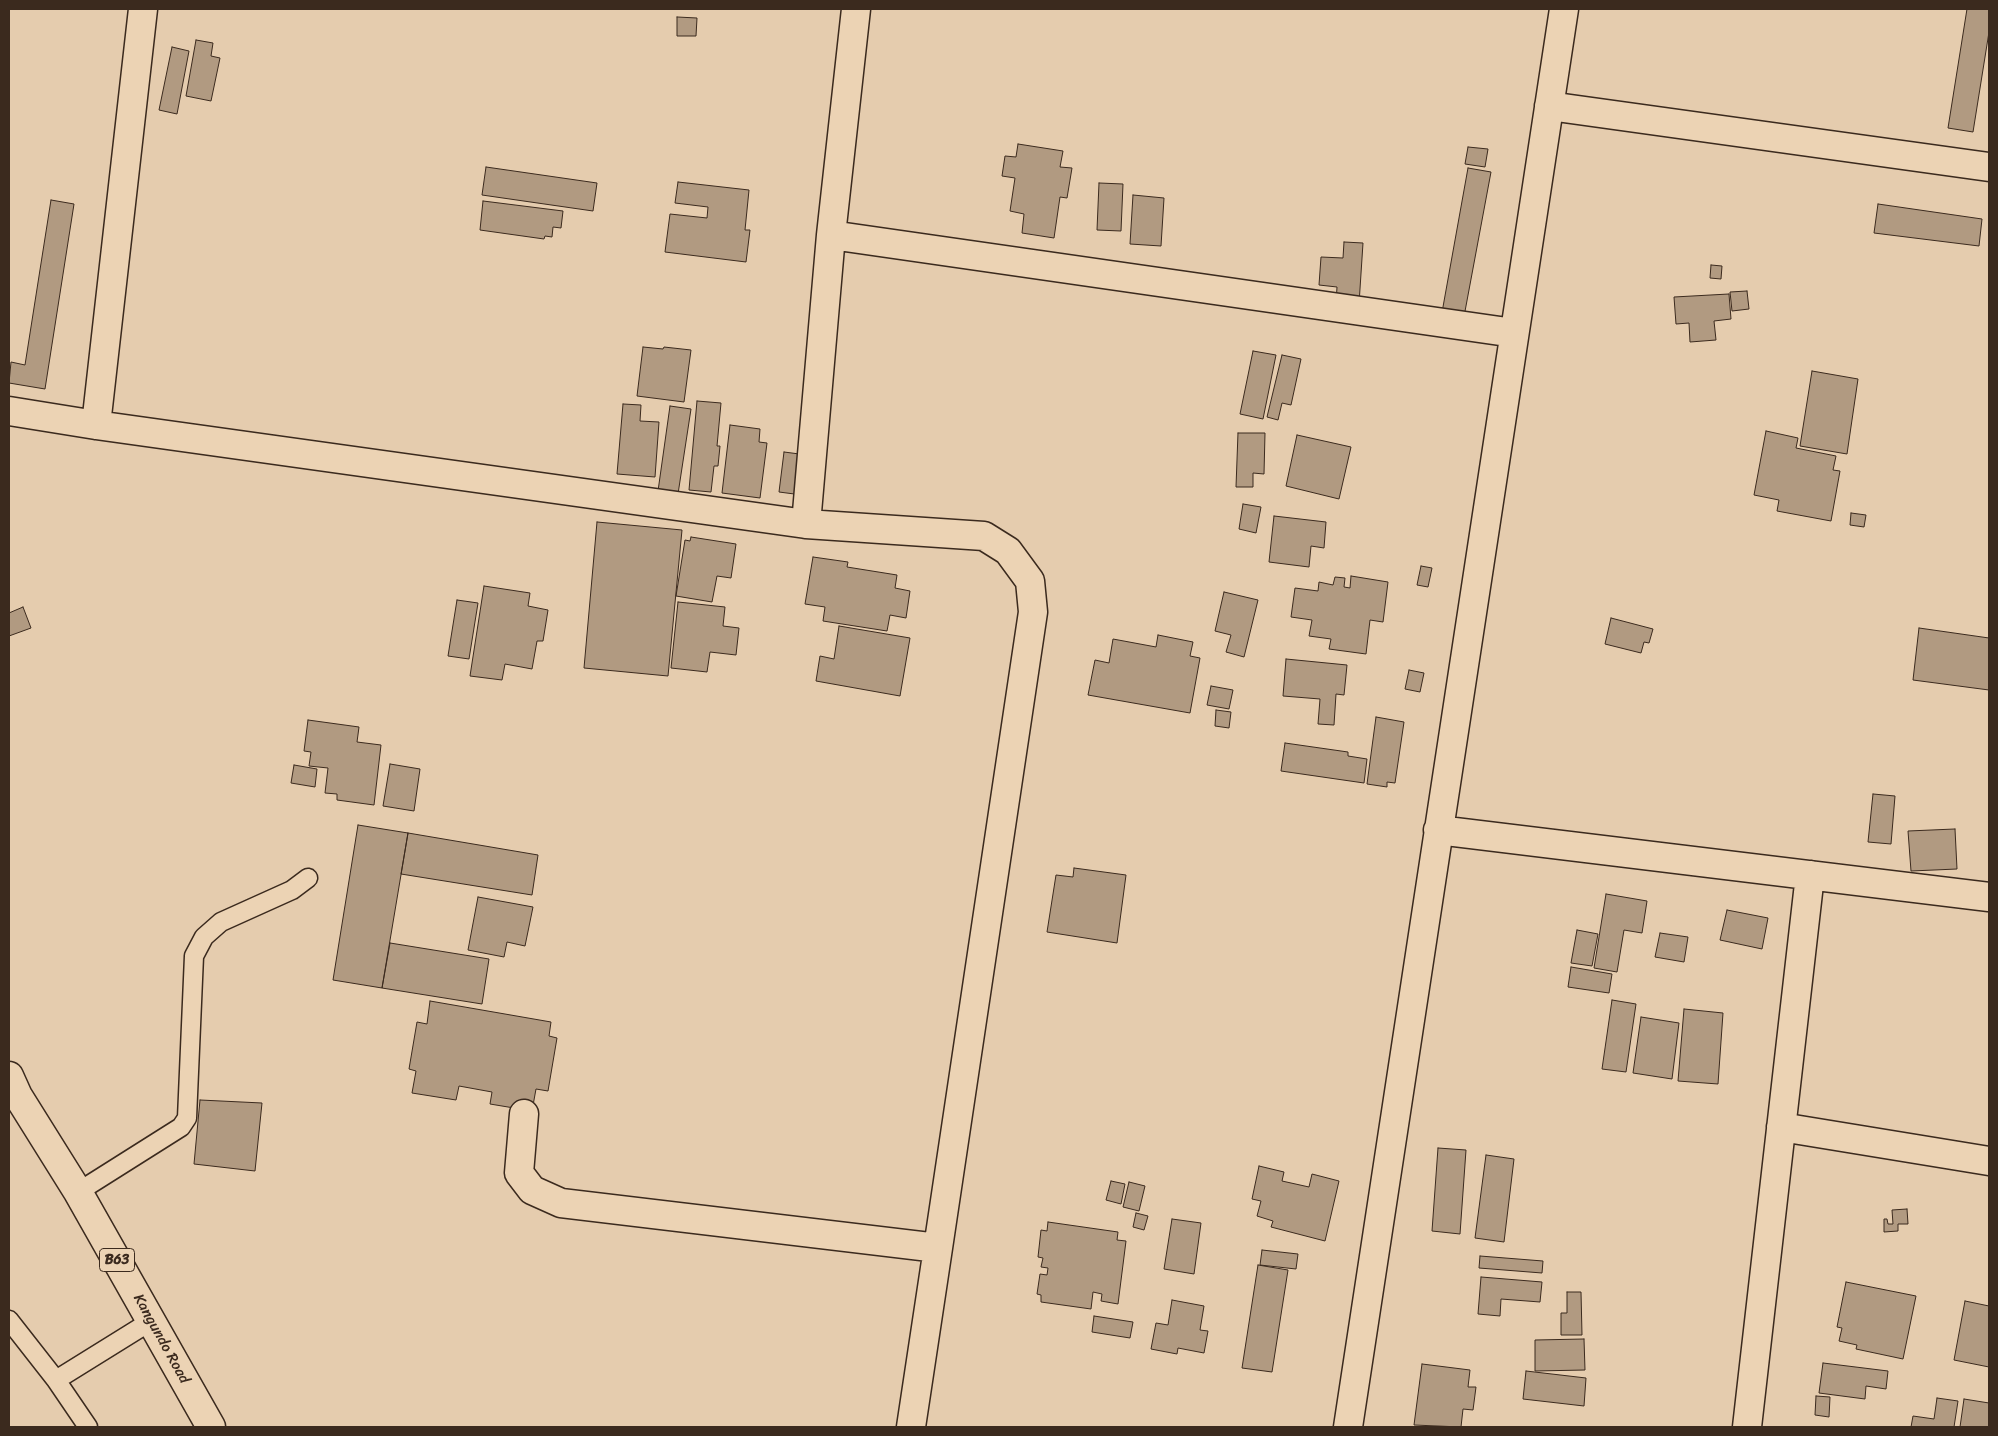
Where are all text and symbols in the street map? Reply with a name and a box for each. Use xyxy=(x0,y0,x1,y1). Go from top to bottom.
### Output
road number: B63 xyxy=(100,1248,134,1272)
street label: Kangundo Road xyxy=(129,1291,193,1387)

